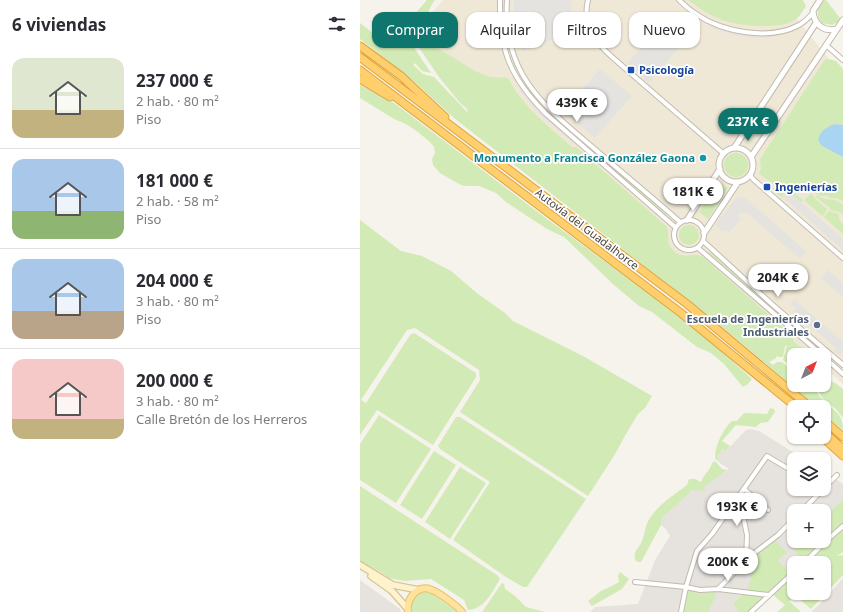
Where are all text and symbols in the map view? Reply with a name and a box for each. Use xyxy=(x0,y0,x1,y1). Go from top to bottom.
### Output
chip: Comprar xyxy=(372,12,458,48)
chip: Alquilar xyxy=(466,12,545,48)
chip: Filtros xyxy=(553,12,621,48)
chip: Nuevo xyxy=(629,12,700,48)
text: 6 viviendas xyxy=(12,13,106,36)
icon: filters xyxy=(326,13,348,35)
place label: Psicología xyxy=(639,62,694,77)
marker: Psicología xyxy=(626,65,636,75)
text: 237 000 € xyxy=(136,69,213,92)
icon: home xyxy=(44,74,92,122)
pin: 439K € xyxy=(544,89,610,123)
text: 2 hab. · 80 m² xyxy=(136,92,219,110)
text: 439K € xyxy=(556,93,598,111)
pin: 237K € xyxy=(715,108,781,142)
text: Piso xyxy=(136,110,161,128)
text: 237K € xyxy=(727,112,769,130)
place label: Monumento a Francisca González Gaona xyxy=(474,150,695,165)
marker: Monumento a Francisca González Gaona xyxy=(698,153,708,163)
text: 181 000 € xyxy=(136,169,213,192)
icon: home xyxy=(44,175,92,223)
pin: 181K € xyxy=(660,178,726,212)
place label: Ingenierías xyxy=(775,179,838,194)
text: 181K € xyxy=(672,182,714,200)
marker: Ingenierías xyxy=(762,182,772,192)
street label: Autovía del Guadalhorce xyxy=(532,185,642,273)
text: 2 hab. · 58 m² xyxy=(136,192,219,210)
text: Piso xyxy=(136,210,161,228)
pin: 204K € xyxy=(745,264,811,298)
text: 204K € xyxy=(757,268,799,286)
text: 204 000 € xyxy=(136,269,213,292)
icon: home xyxy=(44,275,92,323)
text: 3 hab. · 80 m² xyxy=(136,292,219,310)
text: Piso xyxy=(136,310,161,328)
place label: Escuela de Ingenierías Industriales xyxy=(687,311,809,339)
marker: Escuela de Ingenierías Industriales xyxy=(812,320,822,330)
north arrow xyxy=(787,348,831,392)
map controls xyxy=(787,348,831,600)
text: 200 000 € xyxy=(136,369,213,392)
icon: home xyxy=(44,375,92,423)
text: 3 hab. · 80 m² xyxy=(136,392,219,410)
button: locate xyxy=(787,400,831,444)
text: Calle Bretón de los Herreros xyxy=(136,410,307,428)
button: layers xyxy=(787,452,831,496)
pin: 193K € xyxy=(704,493,770,527)
text: 193K € xyxy=(716,497,758,515)
button: + xyxy=(787,504,831,548)
pin: 200K € xyxy=(695,548,761,582)
text: 200K € xyxy=(707,552,749,570)
button: − xyxy=(787,556,831,600)

